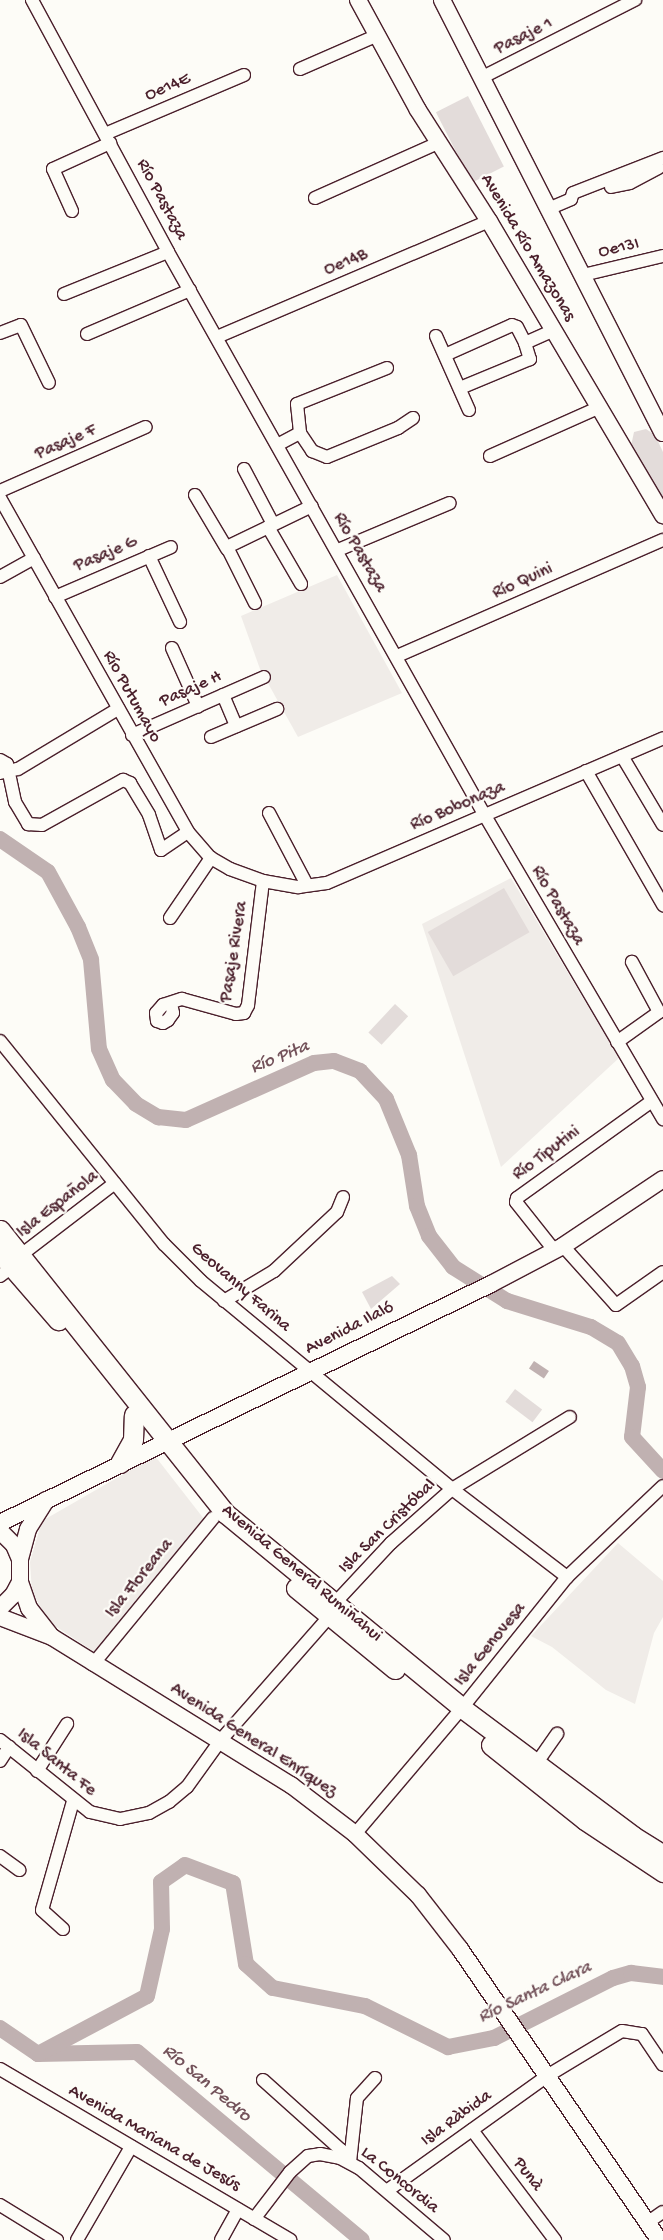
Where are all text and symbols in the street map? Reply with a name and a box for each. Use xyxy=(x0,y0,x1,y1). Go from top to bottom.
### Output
street label: Pasaje 1 xyxy=(491,13,557,61)
street label: Oe14E xyxy=(142,69,194,107)
street label: Río Pastaza xyxy=(131,156,191,244)
street label: Avenida Río Amazonas xyxy=(475,170,579,326)
street label: Oe13I xyxy=(597,234,641,264)
street label: Oe14B xyxy=(321,244,371,282)
street label: Pasaje F xyxy=(32,420,100,466)
street label: Río Pastaza xyxy=(327,509,391,597)
street label: Pasaje G xyxy=(71,532,141,578)
street label: Río Quini xyxy=(489,559,557,605)
street label: Río Putumayo xyxy=(97,647,165,747)
street label: Pasaje H xyxy=(157,667,225,713)
street label: Río Bobonaza xyxy=(407,777,509,837)
street label: Río Pastaza xyxy=(525,862,589,950)
street label: Pasaje Rivera xyxy=(216,900,254,1004)
water label: Río Pita xyxy=(247,1036,313,1080)
street label: Río Tiputini xyxy=(509,1122,585,1186)
street label: Isla Española xyxy=(13,1166,103,1244)
street label: Geovanny Farina xyxy=(185,1238,295,1338)
street label: Avenida Ilaló xyxy=(302,1297,398,1361)
street label: Isla San Cristóbal xyxy=(335,1475,441,1579)
street label: Avenida General Rumiñahui xyxy=(216,1500,386,1648)
street label: Isla Floreana xyxy=(101,1535,179,1623)
street label: Isla Genovesa xyxy=(451,1599,531,1691)
street label: Avenida General Enríquez xyxy=(165,1679,341,1803)
street label: Isla Santa Fe xyxy=(12,1724,100,1802)
water label: Río Santa Clara xyxy=(475,1957,595,2029)
water label: Río San Pedro xyxy=(157,2040,255,2128)
street label: Avenida Mariana de Jesús xyxy=(64,2081,244,2197)
street label: Isla Ràbida xyxy=(417,2086,497,2152)
street label: La Concordia xyxy=(355,2143,443,2219)
street label: Punà xyxy=(507,2154,547,2196)

